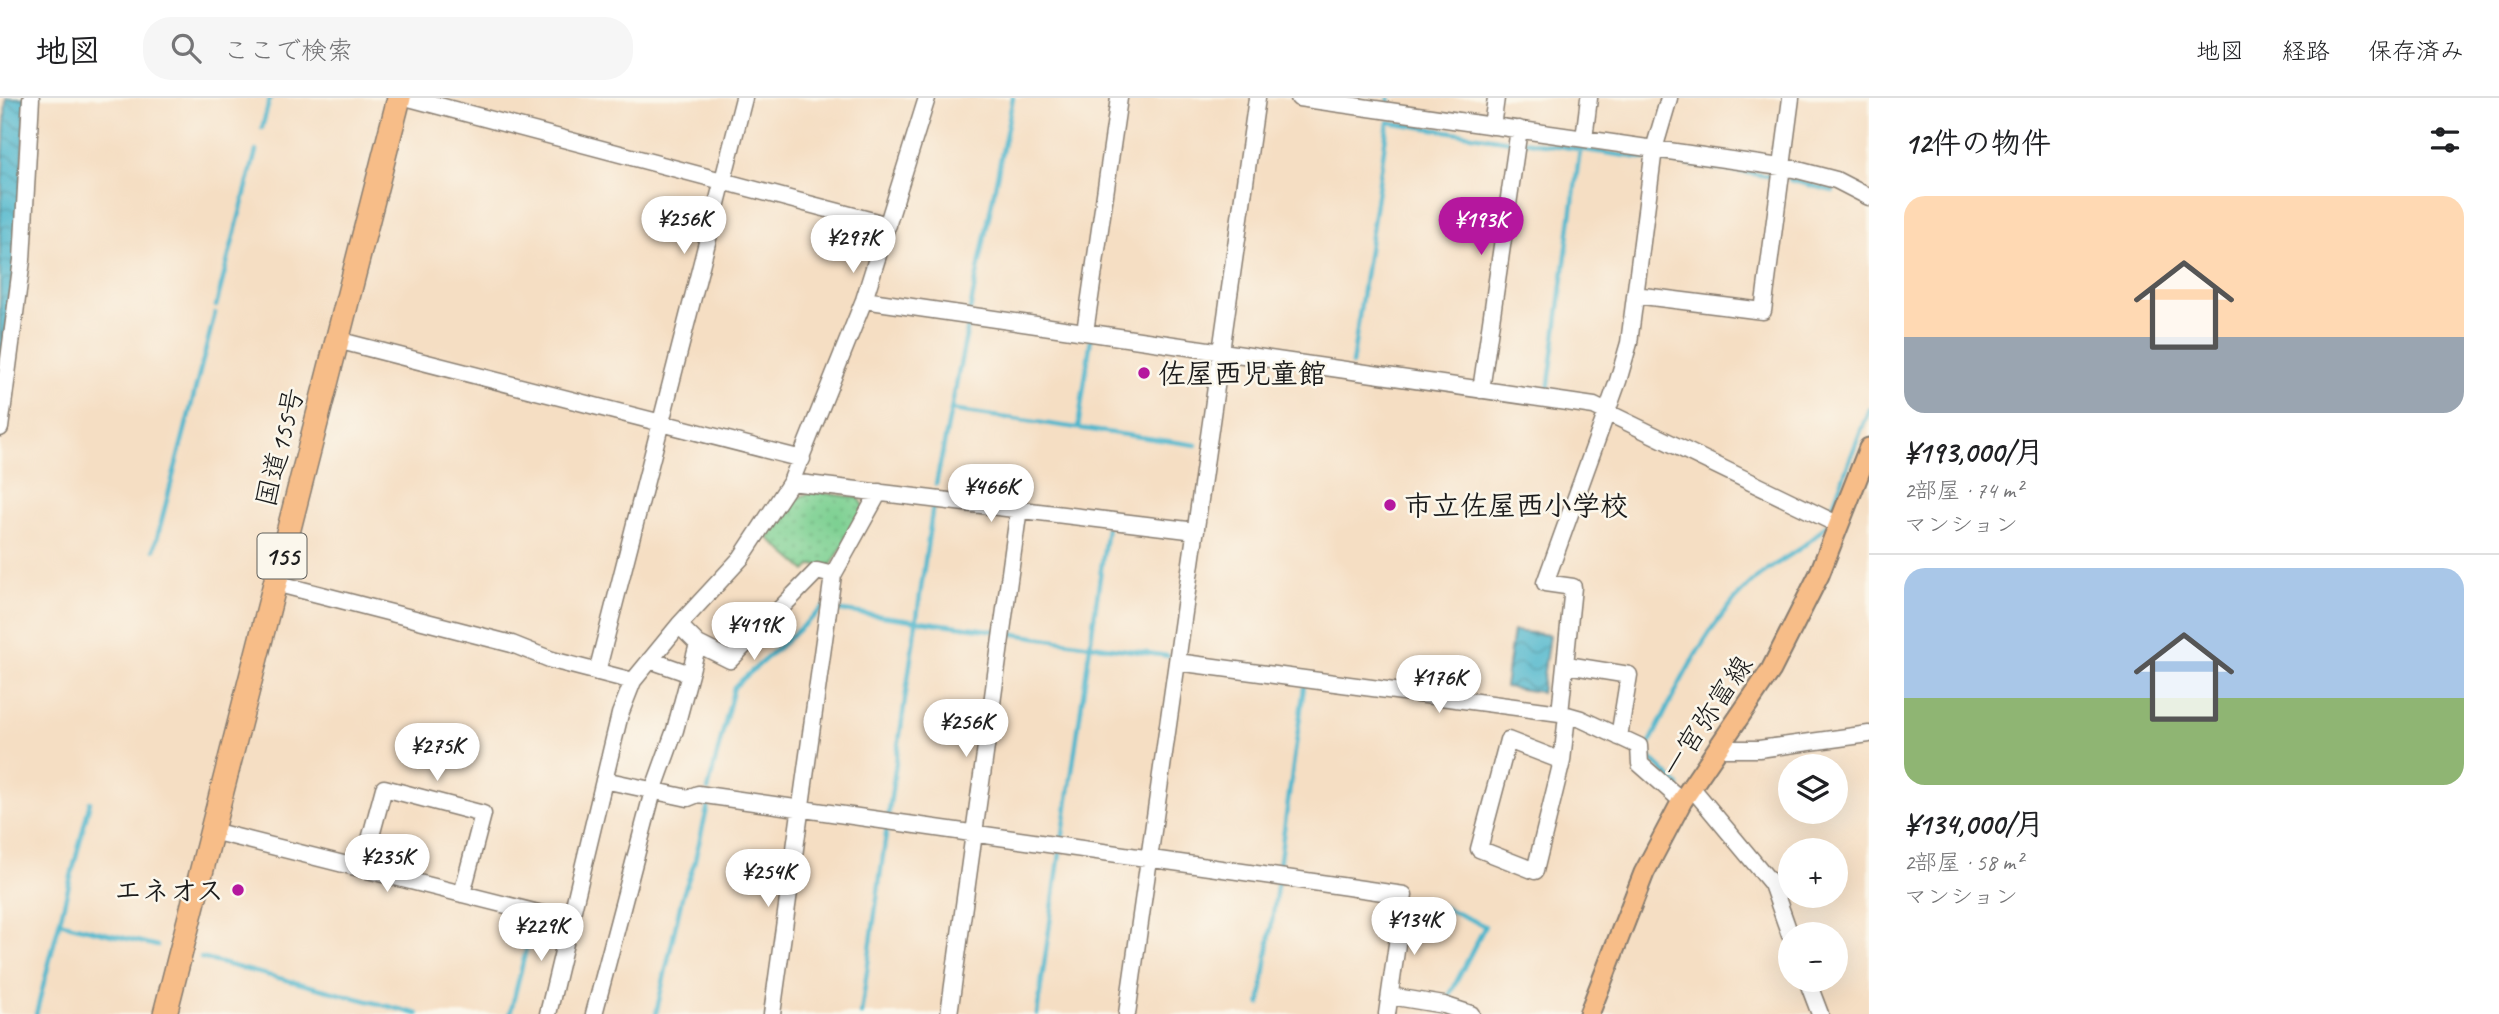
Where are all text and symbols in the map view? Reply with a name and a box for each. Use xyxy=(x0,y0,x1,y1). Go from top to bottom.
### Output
search box xyxy=(143,17,633,80)
icon: search xyxy=(167,29,205,67)
text: 地図 xyxy=(35,30,101,72)
text: ここで検索 xyxy=(223,34,353,67)
text: 地図 xyxy=(2196,36,2244,66)
text: 経路 xyxy=(2282,36,2330,66)
text: 保存済み xyxy=(2368,36,2464,66)
icon: filters xyxy=(2426,121,2464,159)
text: 12件の物件 xyxy=(1904,124,2051,162)
pin: ¥256K xyxy=(635,197,733,256)
pin: ¥193K xyxy=(1432,198,1530,257)
text: ¥256K xyxy=(657,204,711,233)
text: ¥193K xyxy=(1455,205,1507,234)
pin: ¥297K xyxy=(804,216,902,275)
text: ¥297K xyxy=(827,223,879,252)
icon: home xyxy=(2121,242,2247,368)
place label: 佐屋西児童館 xyxy=(1158,356,1326,391)
marker: 佐屋西児童館 xyxy=(1136,365,1152,381)
street label: 国道155号 xyxy=(248,384,311,510)
text: ¥193,000/月 xyxy=(1904,433,2044,471)
pin: ¥466K xyxy=(942,464,1040,524)
text: ¥466K xyxy=(964,472,1018,501)
text: 2部屋 · 74 m² xyxy=(1904,476,2022,505)
place label: 市立佐屋西小学校 xyxy=(1404,488,1628,523)
marker: 市立佐屋西小学校 xyxy=(1382,497,1398,513)
text: マンション xyxy=(1904,510,2018,539)
road number: 155 xyxy=(258,534,306,578)
pin: ¥419K xyxy=(705,602,803,662)
text: ¥419K xyxy=(728,610,780,639)
icon: home xyxy=(2121,614,2247,740)
street label: 一宮弥富線 xyxy=(1653,648,1760,784)
pin: ¥176K xyxy=(1390,656,1488,715)
text: ¥176K xyxy=(1412,663,1466,692)
pin: ¥256K xyxy=(917,700,1015,759)
text: ¥256K xyxy=(939,707,993,736)
pin: ¥275K xyxy=(388,724,486,783)
text: ¥275K xyxy=(411,731,463,760)
map controls xyxy=(1778,754,1848,992)
button: layers xyxy=(1778,754,1848,824)
text: ¥134,000/月 xyxy=(1904,805,2044,843)
pin: ¥235K xyxy=(338,834,436,894)
button: + xyxy=(1778,838,1848,908)
text: ¥235K xyxy=(361,842,413,871)
text: 2部屋 · 58 m² xyxy=(1904,848,2022,877)
pin: ¥254K xyxy=(719,850,817,909)
text: ¥254K xyxy=(742,857,794,886)
place label: エネオス xyxy=(114,873,224,908)
marker: エネオス xyxy=(230,882,246,898)
text: マンション xyxy=(1904,882,2018,911)
pin: ¥134K xyxy=(1365,898,1463,957)
pin: ¥229K xyxy=(492,904,590,963)
text: ¥134K xyxy=(1387,905,1441,934)
text: ¥229K xyxy=(515,911,567,940)
button: − xyxy=(1778,922,1848,992)

